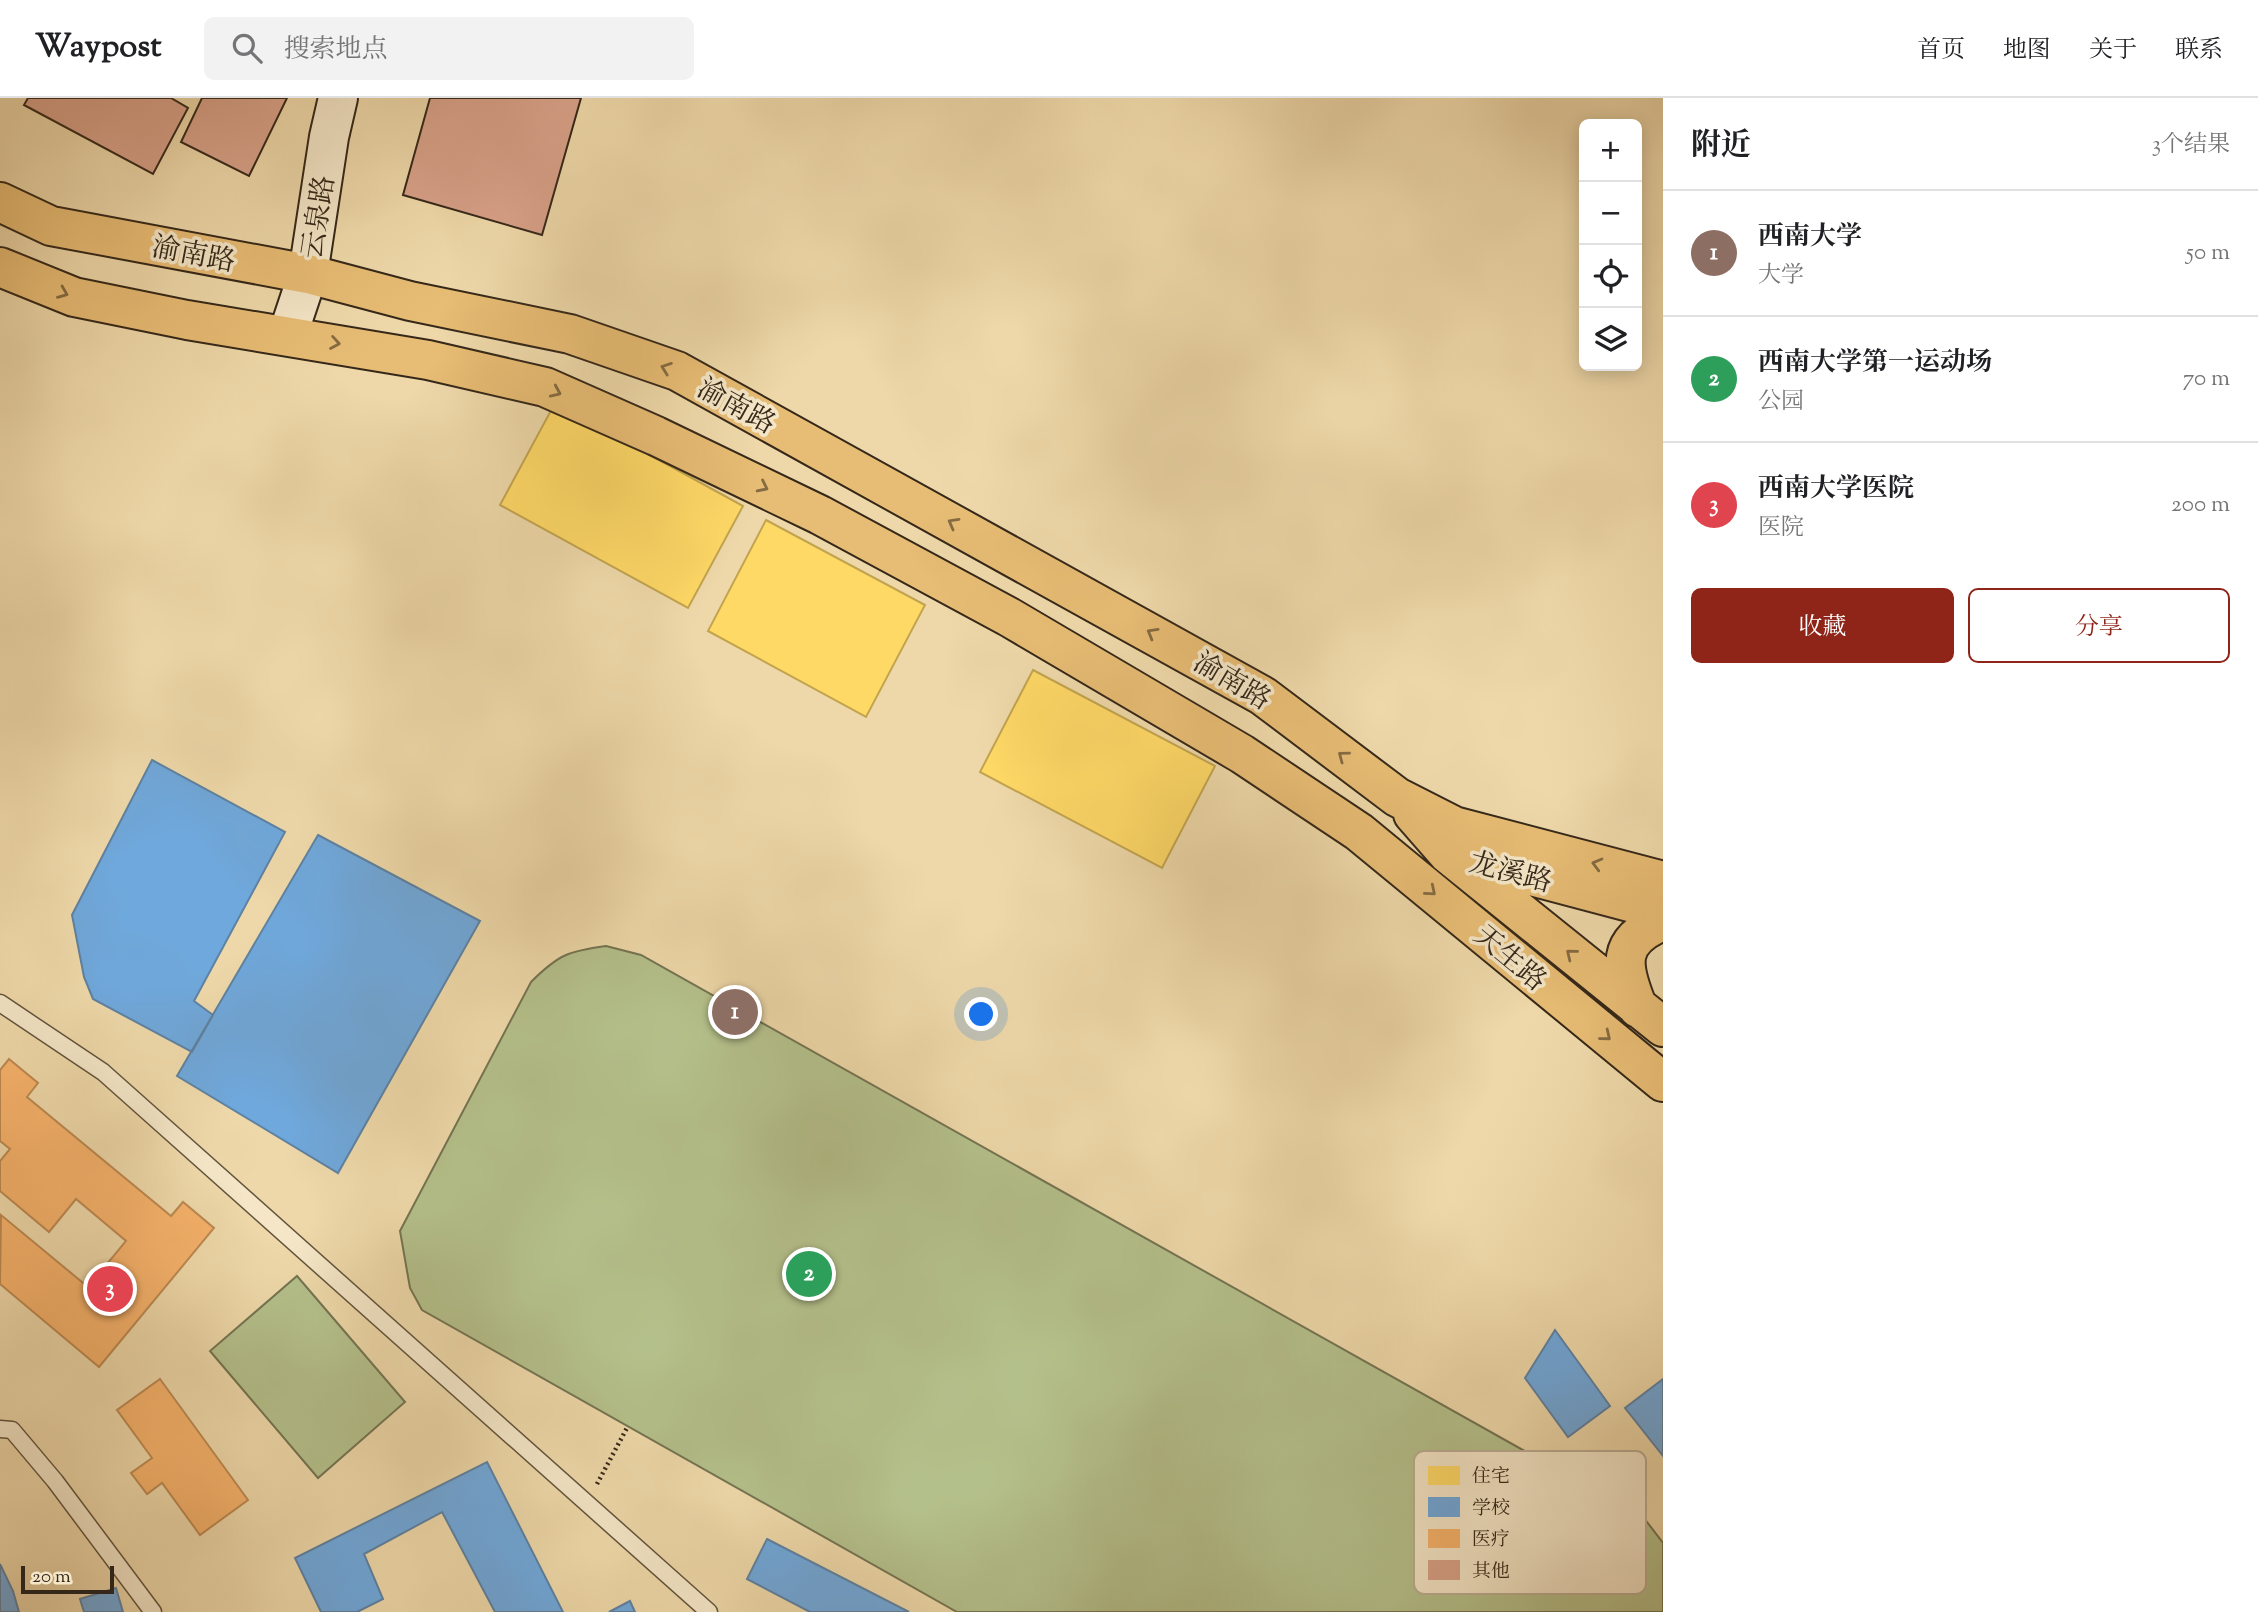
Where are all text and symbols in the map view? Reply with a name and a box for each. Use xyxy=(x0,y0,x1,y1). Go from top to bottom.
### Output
search box xyxy=(204,17,694,80)
text: Waypost xyxy=(35,24,162,72)
icon: search xyxy=(228,29,266,67)
text: 搜索地点 xyxy=(284,32,388,69)
text: 首页 xyxy=(1917,34,1965,68)
text: 地图 xyxy=(2003,34,2051,68)
text: 关于 xyxy=(2089,34,2137,68)
text: 联系 xyxy=(2175,34,2223,68)
map controls xyxy=(1579,119,1642,371)
button: + xyxy=(1579,119,1642,182)
text: 附近 xyxy=(1691,125,1751,168)
text: 3个结果 xyxy=(2152,129,2230,162)
street label: 云泉路 xyxy=(294,173,346,262)
button: − xyxy=(1579,182,1642,245)
text: 西南大学 xyxy=(1758,219,1862,256)
street label: 渝南路 xyxy=(148,228,238,284)
text: 1 xyxy=(1710,237,1718,270)
text: 50 m xyxy=(2186,237,2230,270)
button: locate xyxy=(1579,245,1642,308)
text: 大学 xyxy=(1758,260,1804,293)
one-way arrow xyxy=(56,285,68,299)
button: layers xyxy=(1579,308,1642,371)
one-way arrow xyxy=(329,335,341,350)
text: 西南大学第一运动场 xyxy=(1758,345,1992,382)
one-way arrow xyxy=(661,362,673,376)
text: 2 xyxy=(1709,363,1719,396)
text: 70 m xyxy=(2183,363,2230,396)
street label: 渝南路 xyxy=(689,370,782,445)
one-way arrow xyxy=(549,384,562,398)
text: 公园 xyxy=(1758,386,1804,419)
text: 西南大学医院 xyxy=(1758,471,1914,508)
one-way arrow xyxy=(756,479,768,493)
text: 3 xyxy=(1709,489,1719,522)
text: 200 m xyxy=(2171,489,2230,522)
text: 医院 xyxy=(1758,512,1804,545)
one-way arrow xyxy=(947,518,960,531)
button: 收藏 xyxy=(1691,588,1954,663)
button: 分享 xyxy=(1968,588,2230,663)
one-way arrow xyxy=(1146,628,1159,641)
street label: 渝南路 xyxy=(1185,644,1278,721)
one-way arrow xyxy=(1338,751,1350,764)
street label: 龙溪路 xyxy=(1464,844,1556,904)
one-way arrow xyxy=(1591,858,1603,872)
one-way arrow xyxy=(1423,883,1436,895)
street label: 天生路 xyxy=(1464,917,1554,1002)
one-way arrow xyxy=(1567,949,1579,962)
pin: 1 xyxy=(712,986,758,1038)
your location xyxy=(964,997,998,1031)
one-way arrow xyxy=(1598,1028,1611,1040)
pin: 2 xyxy=(786,1248,832,1300)
pin: 3 xyxy=(87,1263,133,1315)
legend xyxy=(1414,1451,1646,1594)
text: 住宅 xyxy=(1472,1464,1510,1491)
text: 学校 xyxy=(1472,1496,1510,1523)
text: 医疗 xyxy=(1472,1527,1510,1554)
text: 其他 xyxy=(1472,1559,1510,1586)
scale bar xyxy=(21,1563,114,1595)
text: 20 m xyxy=(32,1564,71,1591)

